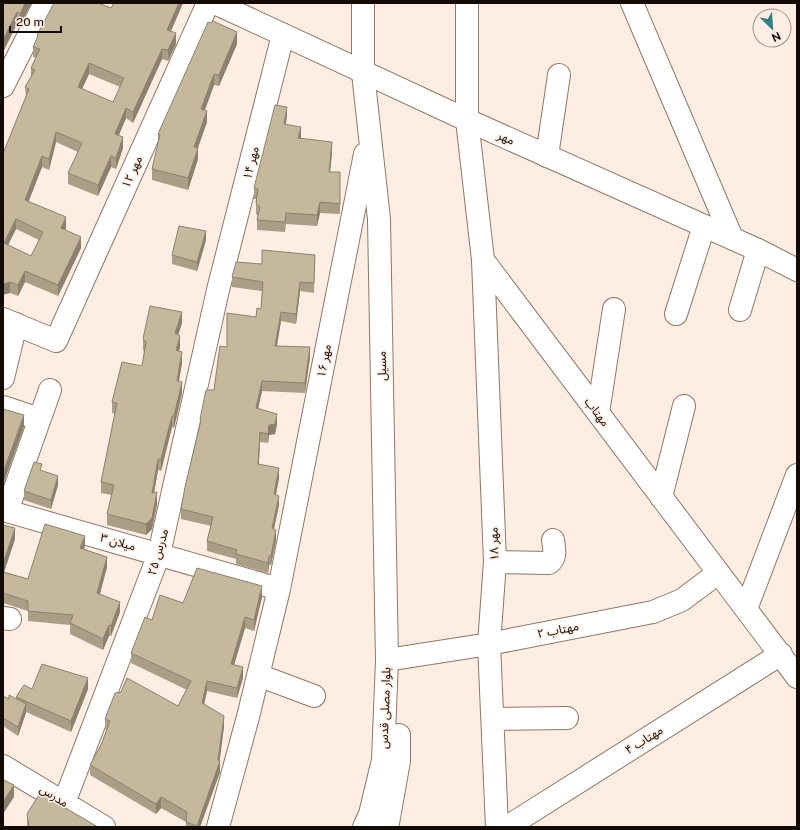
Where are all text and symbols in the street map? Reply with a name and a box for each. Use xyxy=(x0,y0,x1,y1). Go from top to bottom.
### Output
scale bar xyxy=(10,8,61,34)
north arrow xyxy=(752,8,792,48)
text: 20 m xyxy=(16,15,44,29)
text: N xyxy=(770,30,783,44)
street label: مهر xyxy=(494,128,517,148)
street label: مهر ۱۴ xyxy=(240,145,262,181)
street label: مهر ۱۲ xyxy=(119,154,145,190)
street label: مهر ۱۶ xyxy=(314,343,334,379)
street label: مسیل xyxy=(375,351,389,381)
street label: مهتاب xyxy=(581,395,612,429)
street label: مدرس ۲۵ xyxy=(145,527,171,577)
street label: مهر ۱۸ xyxy=(486,527,502,561)
street label: میلان ۳ xyxy=(99,530,137,554)
street label: مهتاب ۲ xyxy=(536,619,580,641)
street label: بلوار مصلی قدس xyxy=(377,667,393,749)
street label: مهتاب ۴ xyxy=(622,723,666,757)
street label: مدرس xyxy=(37,782,71,810)

